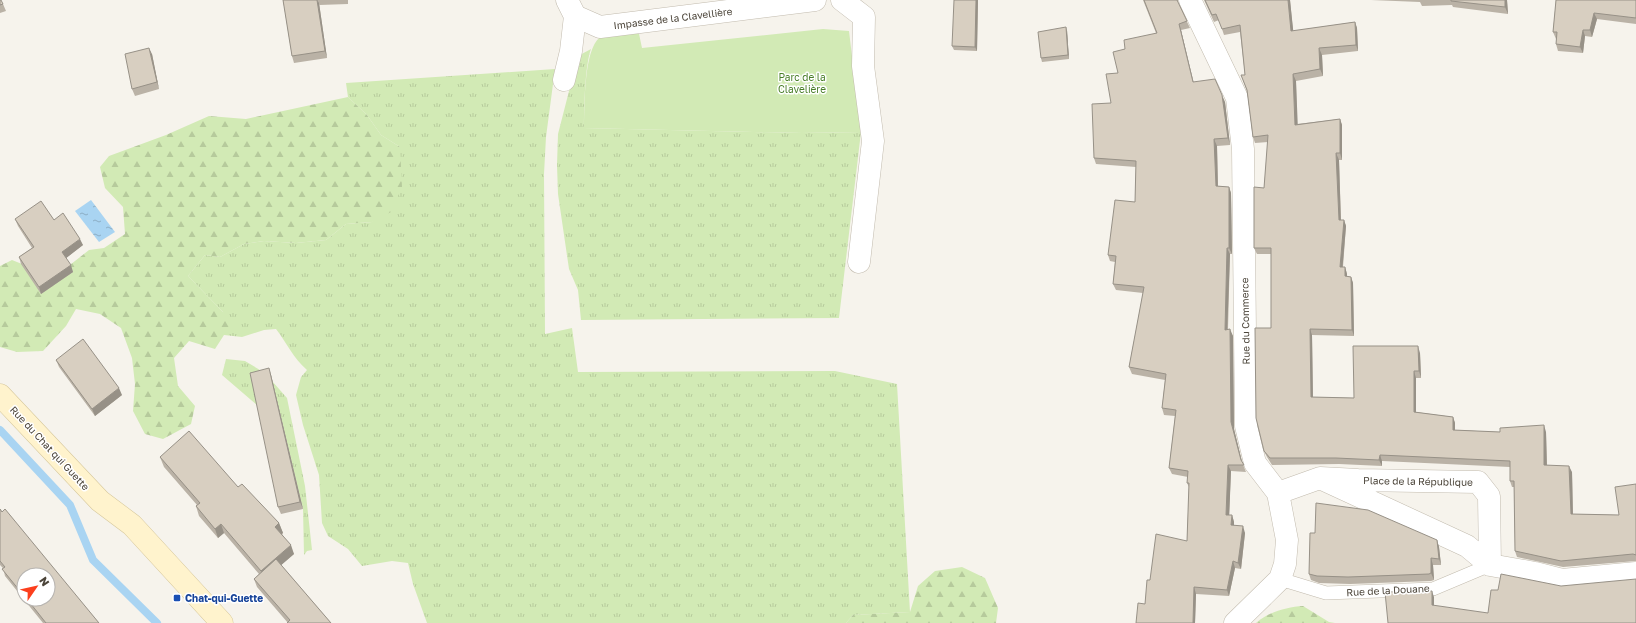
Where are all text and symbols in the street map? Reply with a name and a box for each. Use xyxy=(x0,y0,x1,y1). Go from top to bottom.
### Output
street label: Impasse de la Clavellière xyxy=(613,5,733,31)
park label: Parc de la Clavelière xyxy=(778,71,826,95)
street label: Rue du Commerce xyxy=(1238,277,1252,365)
street label: Rue du Chat qui Guette xyxy=(8,403,92,493)
street label: Place de la République xyxy=(1363,474,1473,488)
north arrow xyxy=(16,567,56,607)
text: N xyxy=(37,574,52,588)
street label: Rue de la Douane xyxy=(1346,582,1430,598)
place label: Chat-qui-Guette xyxy=(185,592,263,604)
marker: Chat-qui-Guette xyxy=(172,593,182,603)

